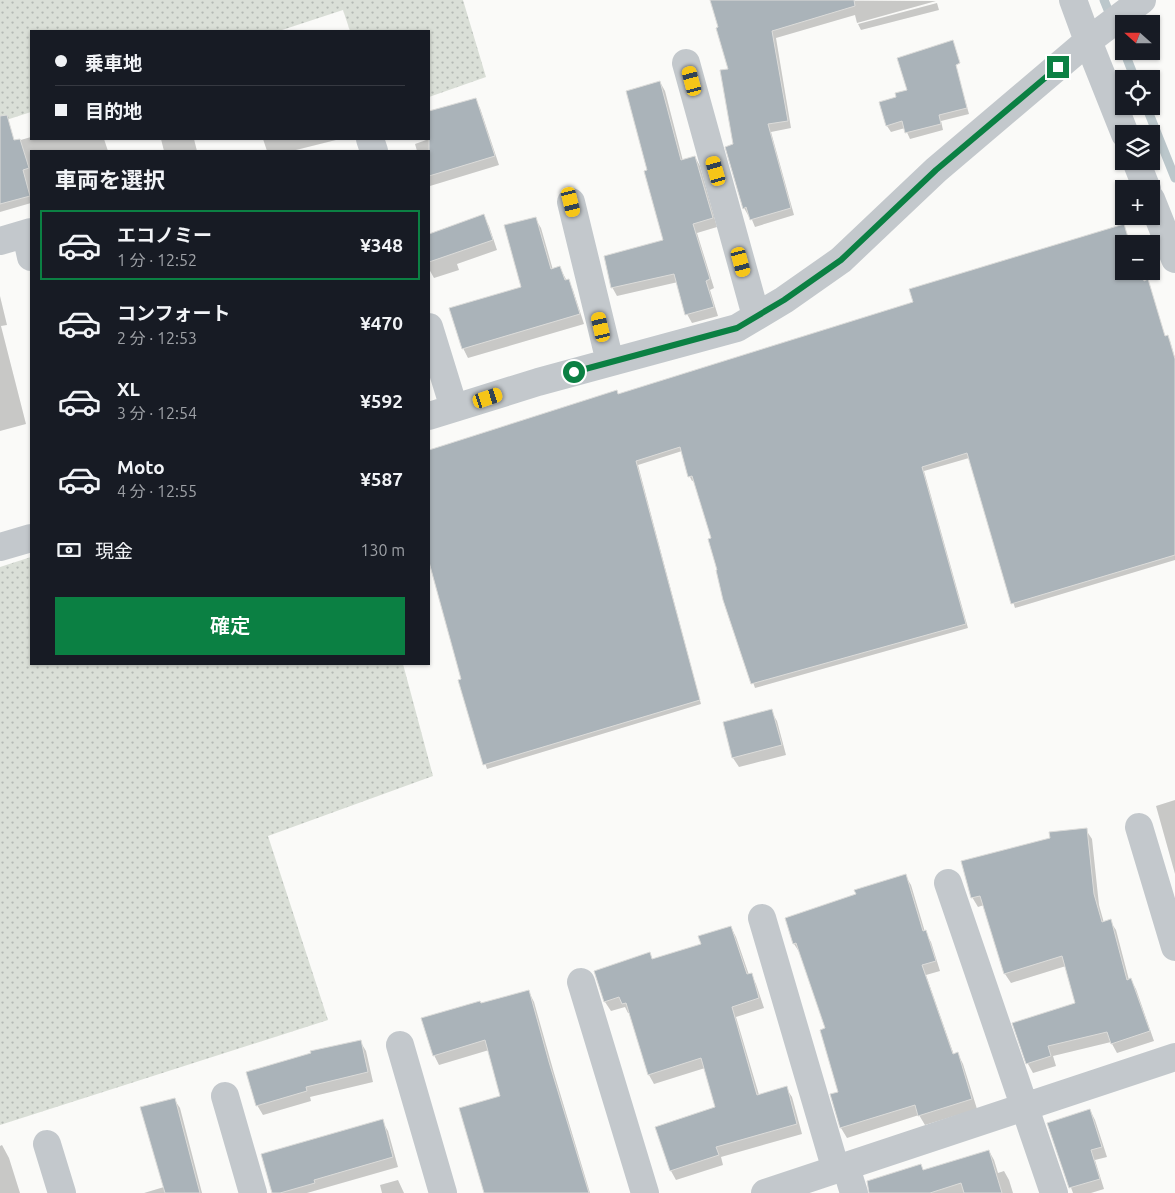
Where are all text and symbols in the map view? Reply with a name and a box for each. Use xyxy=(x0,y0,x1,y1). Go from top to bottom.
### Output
north arrow xyxy=(1115,15,1160,60)
map controls xyxy=(1115,15,1160,280)
text: 乗車地 xyxy=(85,52,142,74)
route end xyxy=(1047,56,1069,78)
car xyxy=(680,65,703,97)
button: locate xyxy=(1115,70,1160,115)
text: 目的地 xyxy=(85,100,142,122)
button: layers xyxy=(1115,125,1160,170)
car xyxy=(704,155,727,187)
text: 車両を選択 xyxy=(55,167,165,192)
button: + xyxy=(1115,180,1160,225)
car xyxy=(560,186,581,218)
icon: car xyxy=(57,223,102,268)
text: エコノミー xyxy=(117,224,212,246)
text: ¥348 xyxy=(360,234,403,256)
button: − xyxy=(1115,235,1160,280)
car xyxy=(729,246,752,278)
text: 1 分 · 12:52 xyxy=(117,251,197,269)
icon: car xyxy=(57,301,102,346)
text: コンフォート xyxy=(117,302,230,324)
car xyxy=(590,311,611,343)
text: ¥470 xyxy=(360,312,403,334)
text: 2 分 · 12:53 xyxy=(117,329,197,347)
route start xyxy=(563,361,585,383)
text: XL xyxy=(117,378,140,400)
icon: car xyxy=(57,379,102,424)
car xyxy=(471,386,504,410)
text: ¥592 xyxy=(360,390,403,412)
text: 3 分 · 12:54 xyxy=(117,404,197,422)
text: Moto xyxy=(117,456,165,478)
icon: car xyxy=(57,457,102,502)
text: ¥587 xyxy=(360,468,403,490)
text: 4 分 · 12:55 xyxy=(117,482,197,500)
icon: cash xyxy=(55,536,83,564)
text: 現金 xyxy=(95,540,133,562)
text: 130 m xyxy=(360,541,405,559)
button: 確定 xyxy=(55,597,405,655)

